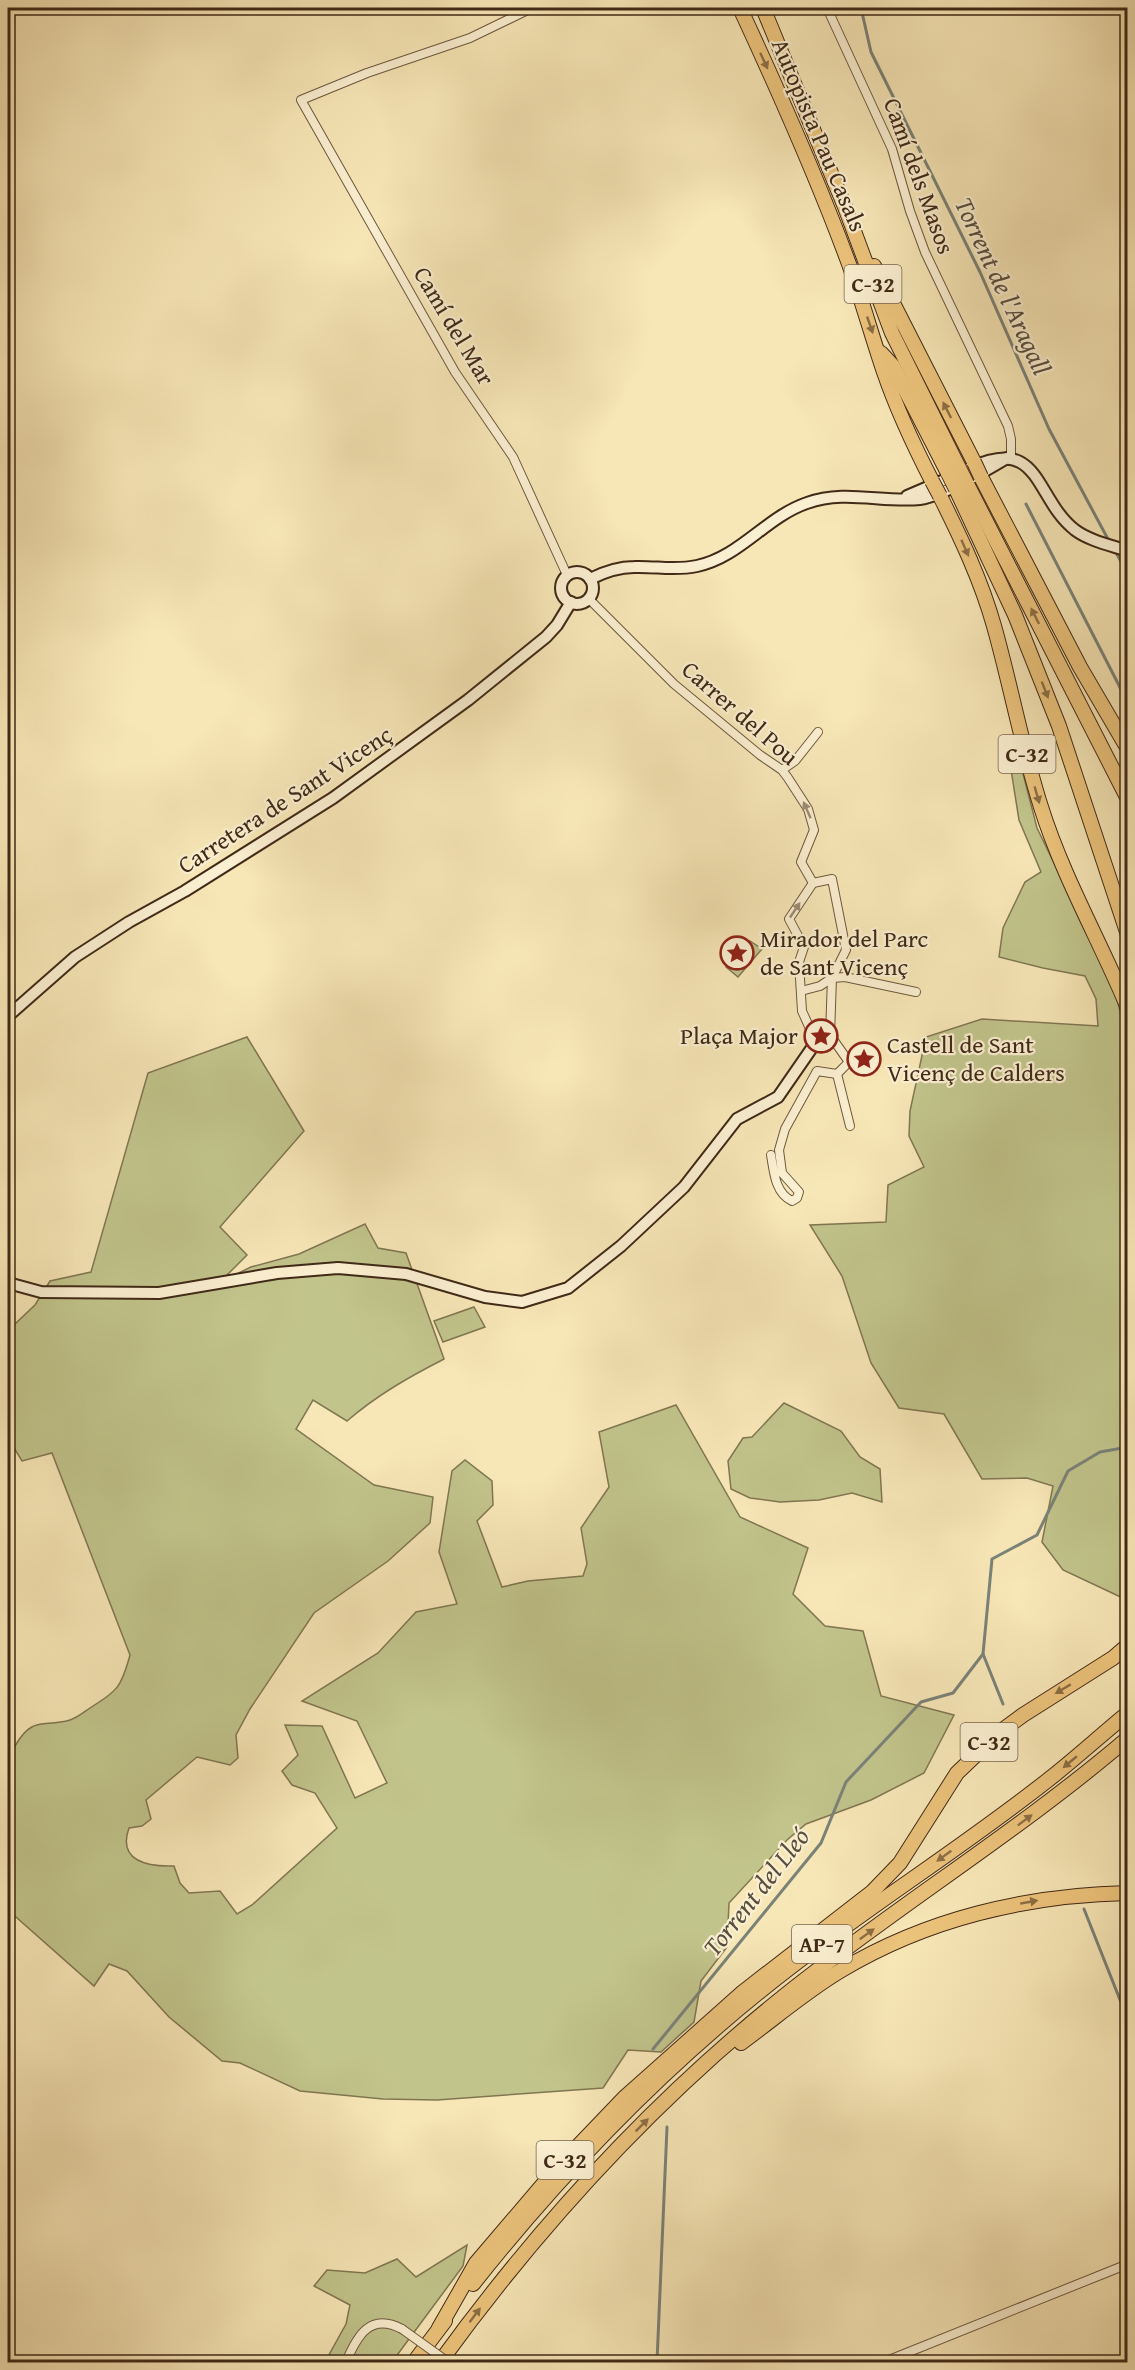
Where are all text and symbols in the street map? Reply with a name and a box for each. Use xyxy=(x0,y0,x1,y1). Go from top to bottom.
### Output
street label: Autopista Pau Casals xyxy=(763,33,876,237)
one-way arrow xyxy=(760,52,769,69)
street label: Camí dels Masos xyxy=(875,93,964,259)
water label: Torrent de l'Aragall xyxy=(945,191,1062,381)
street label: Camí del Mar xyxy=(405,260,504,392)
road number: C-32 xyxy=(844,265,902,303)
one-way arrow xyxy=(865,316,875,334)
one-way arrow xyxy=(943,401,953,419)
one-way arrow xyxy=(961,539,971,557)
one-way arrow xyxy=(1030,608,1040,625)
street label: Carrer del Pou xyxy=(674,652,806,773)
one-way arrow xyxy=(1040,682,1050,700)
street label: Carretera de Sant Vicenç xyxy=(171,717,399,882)
road number: C-32 xyxy=(998,735,1056,773)
one-way arrow xyxy=(1033,786,1042,804)
one-way arrow xyxy=(802,801,812,819)
one-way arrow xyxy=(789,902,801,918)
place label: Mirador del Parc de Sant Vicenç xyxy=(760,921,929,984)
place icon: Mirador del Parc de Sant Vicenç xyxy=(719,935,755,971)
place label: Plaça Major xyxy=(680,1018,798,1053)
place icon: Plaça Major xyxy=(803,1018,839,1054)
place label: Castell de Sant Vicenç de Calders xyxy=(887,1027,1065,1090)
place icon: Castell de Sant Vicenç de Calders xyxy=(846,1041,882,1077)
one-way arrow xyxy=(1055,1683,1071,1694)
road number: C-32 xyxy=(960,1723,1018,1761)
one-way arrow xyxy=(1062,1755,1078,1768)
one-way arrow xyxy=(1016,1814,1032,1826)
water label: Torrent del Lleó xyxy=(693,1818,819,1965)
one-way arrow xyxy=(937,1849,952,1861)
one-way arrow xyxy=(1020,1897,1039,1906)
road number: AP-7 xyxy=(792,1925,852,1963)
one-way arrow xyxy=(859,1928,875,1940)
one-way arrow xyxy=(635,2118,649,2132)
road number: C-32 xyxy=(536,2141,594,2179)
one-way arrow xyxy=(468,2308,480,2323)

